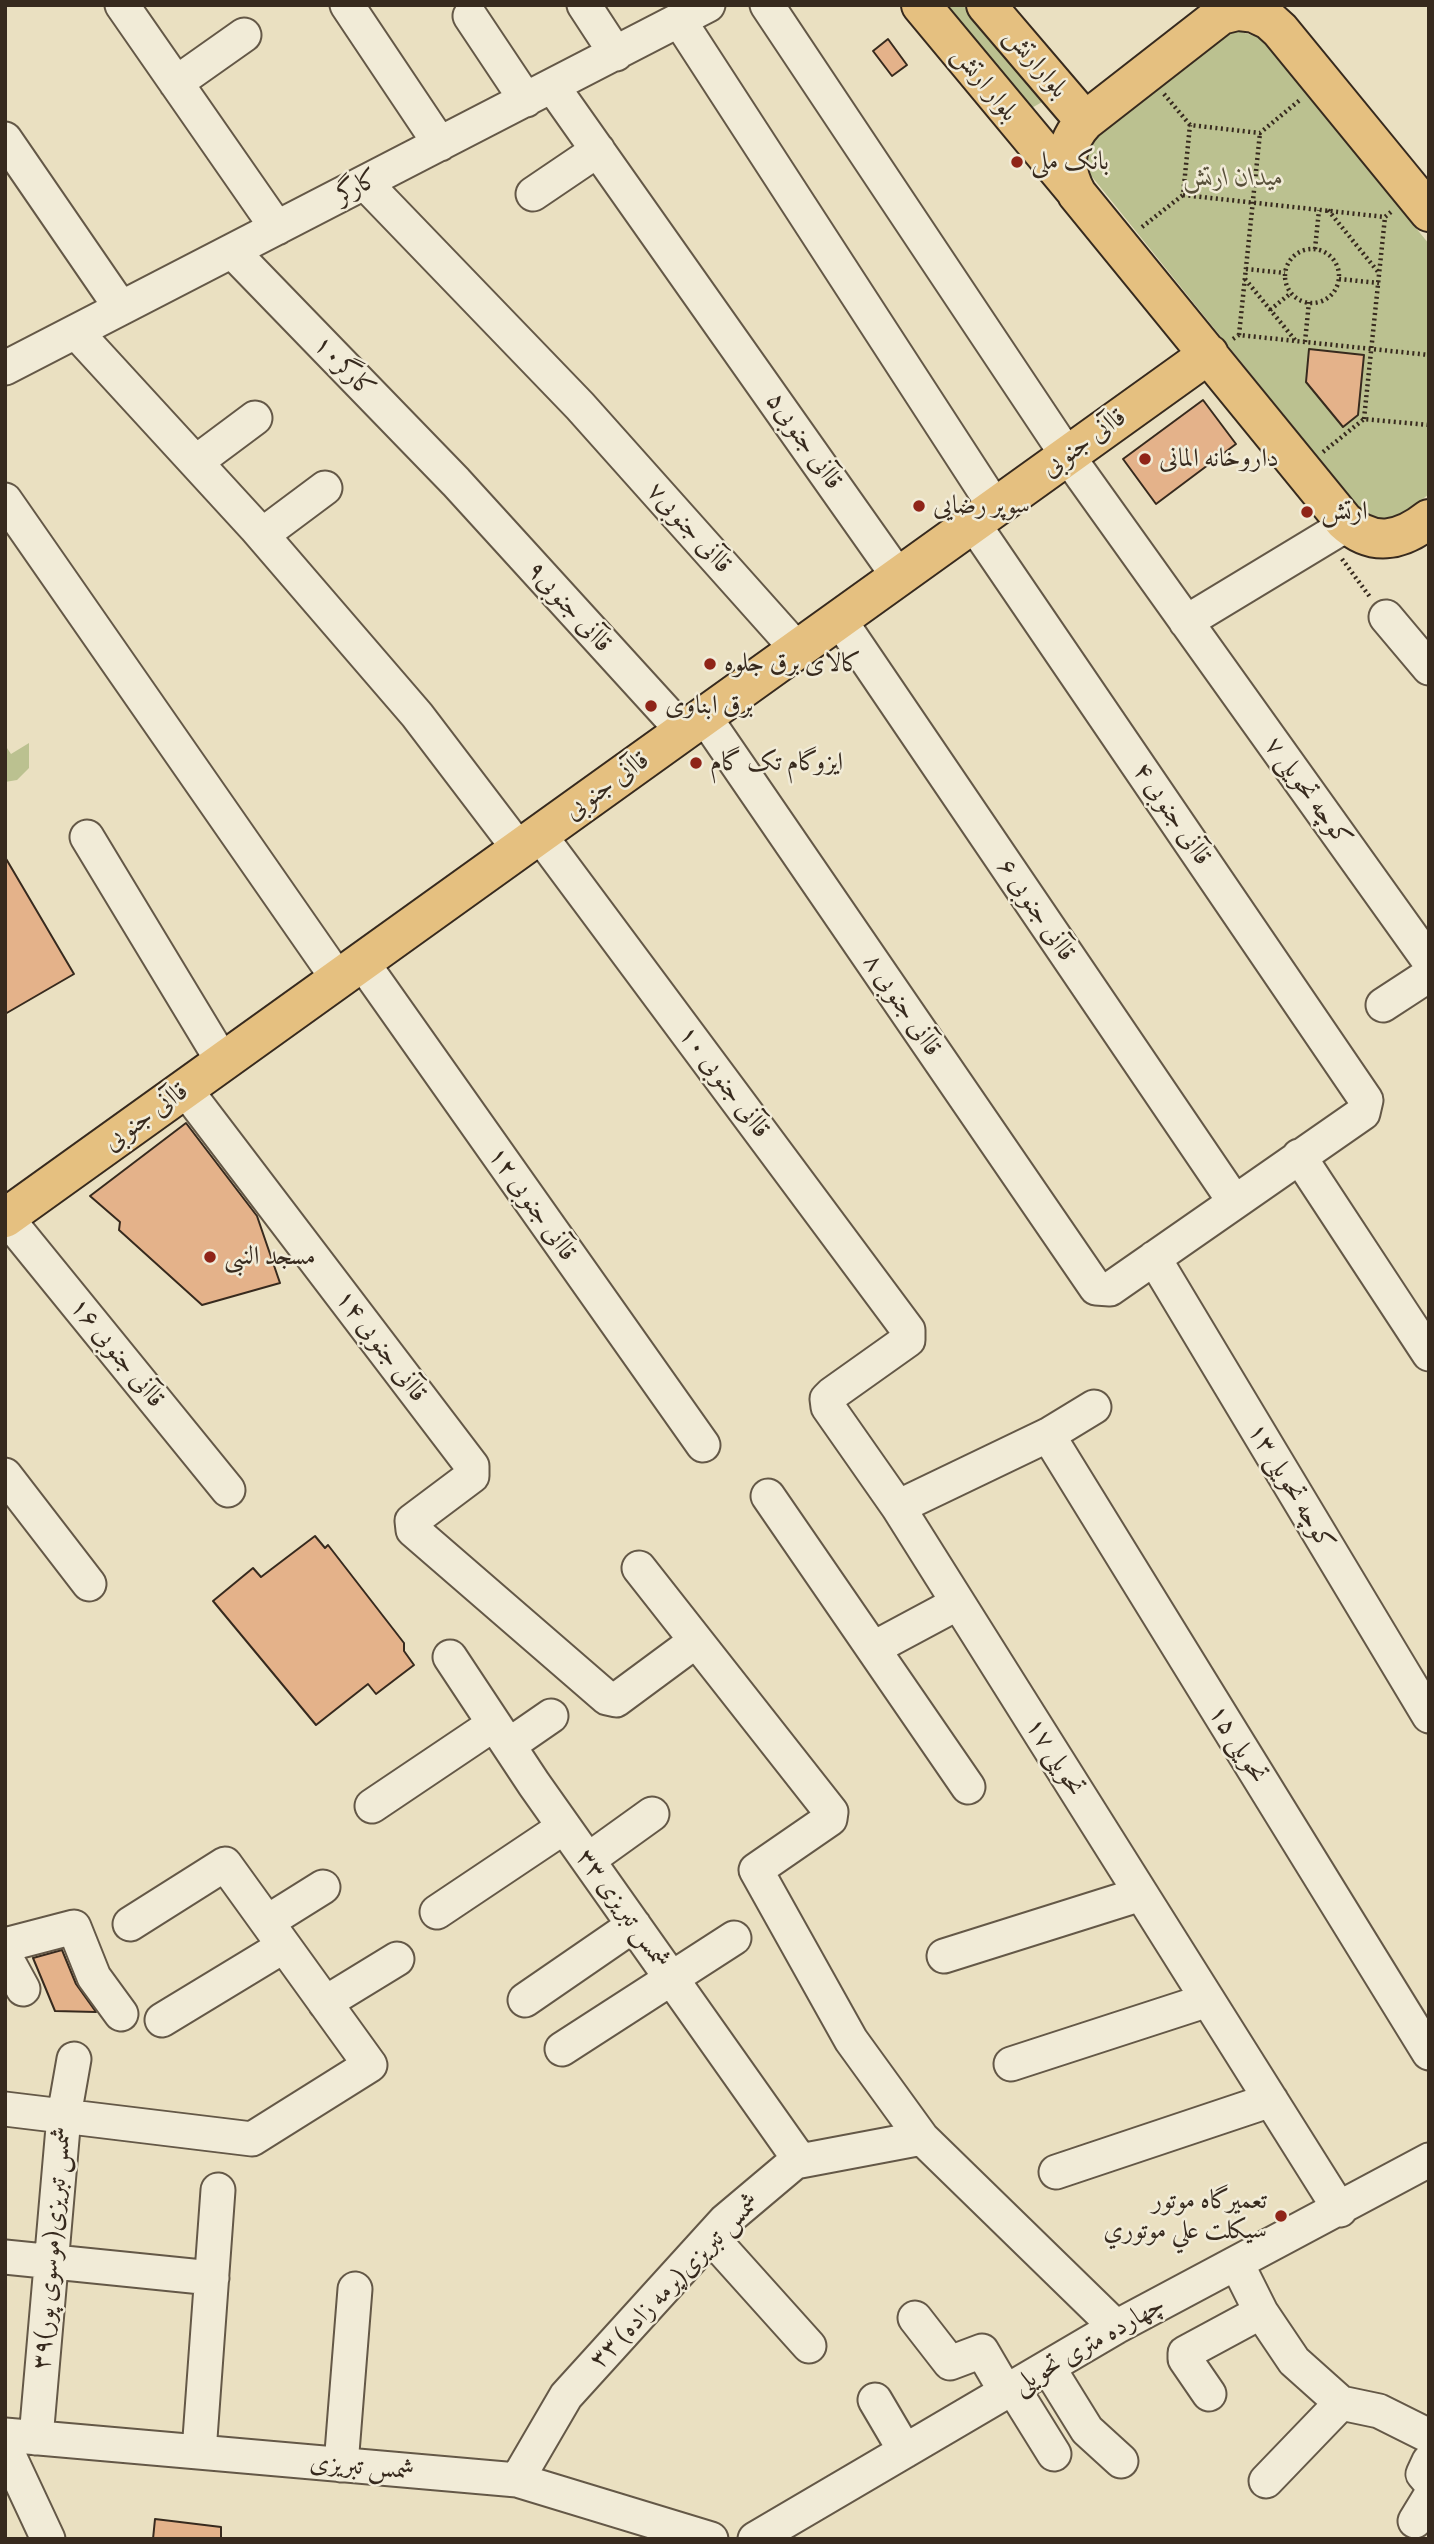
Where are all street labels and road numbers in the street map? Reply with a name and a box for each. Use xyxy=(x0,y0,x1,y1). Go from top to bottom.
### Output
street label: بلوارارتش xyxy=(998,21,1074,105)
street label: بلوار ارتش xyxy=(945,40,1025,128)
street label: کارگر xyxy=(330,163,384,211)
street label: کارگر۱۰ xyxy=(307,329,381,405)
street label: قاآنی جنوبی۵ xyxy=(759,386,849,496)
street label: قاآنی جنوبی xyxy=(1036,402,1132,484)
street label: قاآنی جنوبی۷ xyxy=(640,476,738,580)
street label: قاآنی جنوبی۹ xyxy=(520,555,618,659)
street label: کوچه تحویلی ۷ xyxy=(1258,731,1358,853)
street label: قاآنی جنوبی xyxy=(559,745,655,827)
street label: قاآنی جنوبی ۴ xyxy=(1126,757,1218,871)
street label: قاآنی جنوبی ۶ xyxy=(990,853,1082,967)
street label: قاآنی جنوبی ۸ xyxy=(856,948,948,1062)
street label: قاآنی جنوبی ۱۰ xyxy=(672,1020,776,1144)
street label: قاآنی جنوبی xyxy=(98,1076,194,1158)
street label: قاآنی جنوبی ۱۲ xyxy=(481,1141,583,1267)
street label: قاآنی جنوبی ۱۴ xyxy=(329,1284,433,1408)
street label: قاآنی جنوبی ۱۶ xyxy=(63,1292,171,1414)
street label: کوچه تحویلی ۱۳ xyxy=(1241,1417,1341,1557)
street label: تحویلی ۱۵ xyxy=(1202,1699,1274,1789)
street label: تحویلی ۱۷ xyxy=(1019,1712,1091,1802)
street label: شمس تبریزی ۳۳ xyxy=(569,1843,677,1975)
street label: شمس تبریزی(موسوی پور)۳۹ xyxy=(26,2125,78,2371)
street label: ۳۳ شمس تبریزی(پرمه زاده) xyxy=(583,2187,767,2375)
street label: چهارده متری تحویلی xyxy=(1007,2289,1171,2401)
street label: شمس تبریزی xyxy=(308,2447,416,2487)

